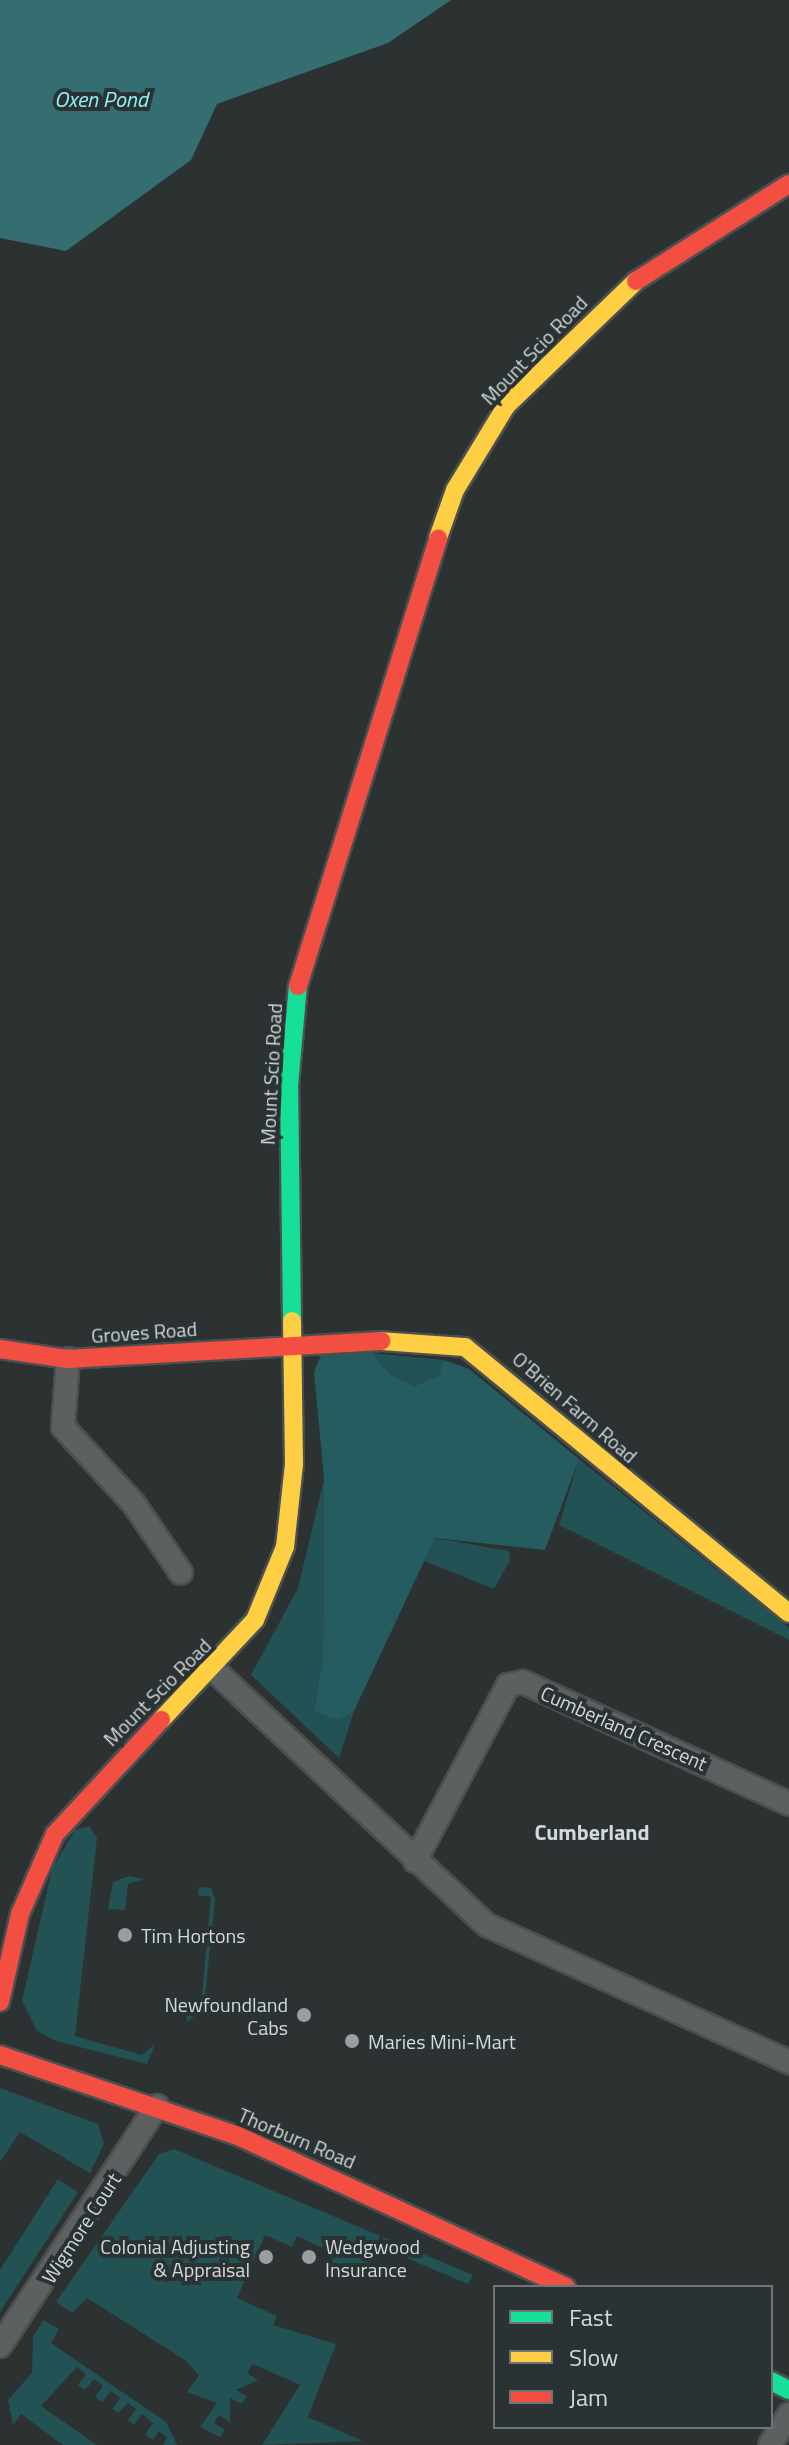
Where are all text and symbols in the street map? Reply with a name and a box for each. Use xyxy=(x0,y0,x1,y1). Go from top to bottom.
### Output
water label: Oxen Pond xyxy=(54,87,148,113)
street label: Mount Scio Road xyxy=(476,291,592,409)
street label: Mount Scio Road xyxy=(255,1002,287,1146)
street label: Groves Road xyxy=(90,1316,198,1348)
street label: O'Brien Farm Road xyxy=(508,1346,642,1468)
street label: Mount Scio Road xyxy=(98,1633,216,1751)
street label: Cumberland Crescent xyxy=(537,1681,711,1775)
district label: Cumberland xyxy=(534,1820,650,1846)
place label: Tim Hortons xyxy=(141,1923,246,1947)
marker: Tim Hortons xyxy=(116,1926,134,1944)
place label: Newfoundland Cabs xyxy=(164,1992,288,2039)
marker: Newfoundland Cabs xyxy=(295,2006,313,2024)
place label: Maries Mini-Mart xyxy=(368,2029,516,2053)
marker: Maries Mini-Mart xyxy=(343,2032,361,2050)
street label: Thorburn Road xyxy=(235,2102,359,2174)
street label: Wigmore Court xyxy=(36,2168,126,2288)
place label: Colonial Adjusting & Appraisal xyxy=(100,2234,250,2281)
place label: Wedgwood Insurance xyxy=(325,2234,420,2281)
marker: Colonial Adjusting & Appraisal xyxy=(257,2248,275,2266)
marker: Wedgwood Insurance xyxy=(300,2248,318,2266)
legend xyxy=(493,2285,773,2429)
text: Fast xyxy=(569,2299,612,2335)
text: Slow xyxy=(569,2339,618,2375)
text: Jam xyxy=(569,2379,608,2415)

